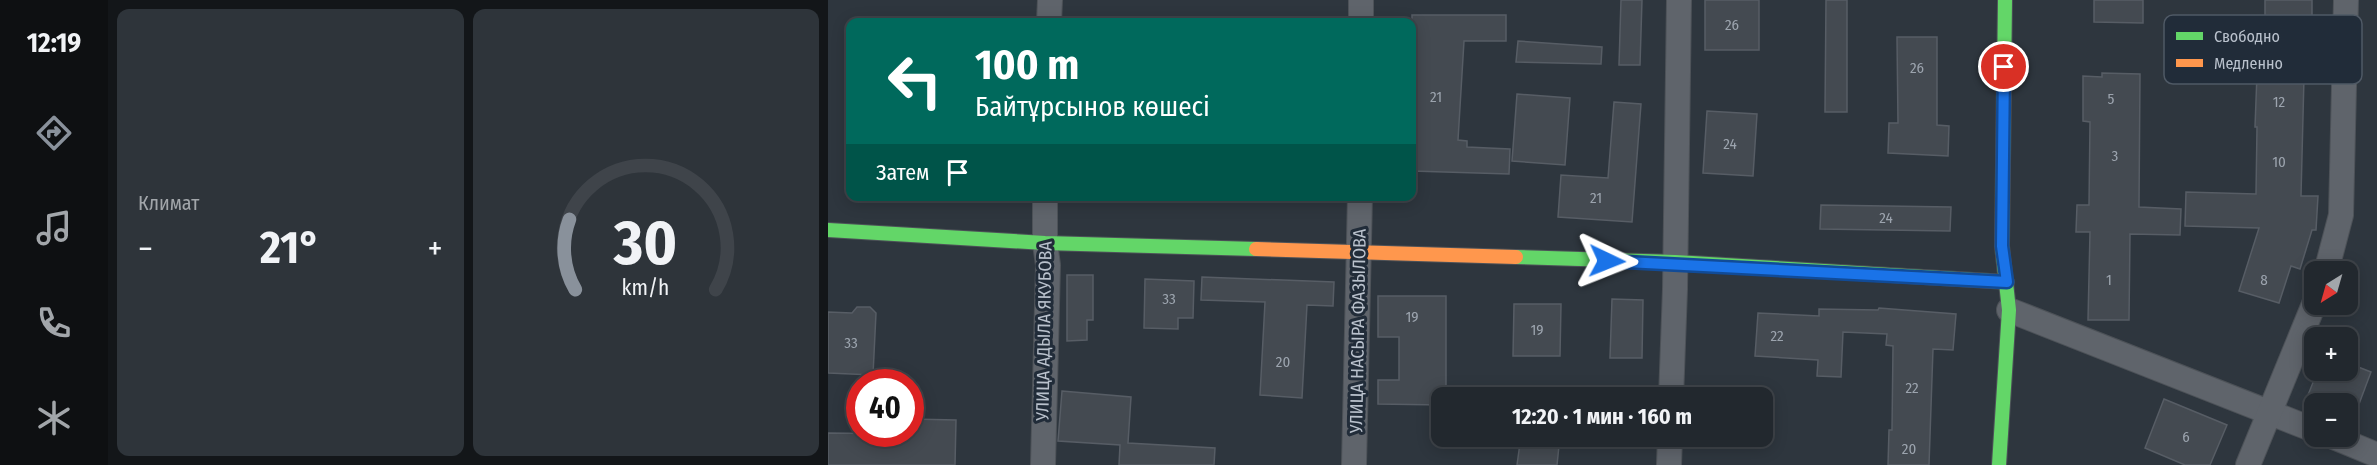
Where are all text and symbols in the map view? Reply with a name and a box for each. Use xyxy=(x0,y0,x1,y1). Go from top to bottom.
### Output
legend xyxy=(2164,15,2362,84)
house number: 26 xyxy=(1725,16,1739,34)
text: 12:19 xyxy=(27,27,81,59)
text: Свободно xyxy=(2214,27,2280,46)
text: 100 m xyxy=(975,40,1079,90)
pin xyxy=(1978,41,2029,92)
icon: left xyxy=(876,42,954,120)
icon: arrive xyxy=(1987,50,2020,83)
text: Медленно xyxy=(2214,54,2283,73)
house number: 26 xyxy=(1910,59,1924,77)
house number: 21 xyxy=(1430,88,1442,106)
house number: 5 xyxy=(2108,90,2115,108)
text: Байтұрсынов көшесі xyxy=(975,91,1210,123)
house number: 12 xyxy=(2273,93,2286,111)
icon: directions xyxy=(33,112,75,154)
house number: 24 xyxy=(1723,135,1737,153)
house number: 3 xyxy=(2112,147,2119,165)
house number: 10 xyxy=(2272,153,2286,171)
icon: arrive xyxy=(941,156,974,189)
text: Затем xyxy=(876,159,929,186)
house number: 21 xyxy=(1590,189,1602,207)
text: Климат xyxy=(138,191,199,215)
text: 30 xyxy=(613,206,678,281)
icon: music xyxy=(33,207,75,249)
house number: 24 xyxy=(1879,209,1893,227)
text: 21° xyxy=(260,221,320,275)
street label: УЛИЦА НАСЫРА ФАЗЫЛОВА xyxy=(1345,228,1371,435)
text: − xyxy=(138,229,153,269)
text: + xyxy=(427,229,443,269)
position arrow xyxy=(1575,229,1639,293)
street label: УЛИЦА АДЫЛА ЯКУБОВА xyxy=(1031,240,1057,422)
north arrow xyxy=(2304,261,2358,315)
map controls xyxy=(2304,261,2358,447)
house number: 1 xyxy=(2106,271,2112,289)
house number: 8 xyxy=(2260,271,2268,289)
text: km/h xyxy=(622,275,670,301)
house number: 33 xyxy=(1162,290,1176,308)
icon: phone xyxy=(33,302,75,344)
house number: 19 xyxy=(1405,308,1419,326)
house number: 19 xyxy=(1530,321,1544,339)
house number: 22 xyxy=(1770,327,1784,345)
button: + xyxy=(2304,327,2358,381)
house number: 33 xyxy=(844,334,858,352)
house number: 20 xyxy=(1276,353,1290,371)
speed limit sign: 40 xyxy=(846,369,924,447)
house number: 22 xyxy=(1905,379,1919,397)
button: − xyxy=(2304,393,2358,447)
icon: climate xyxy=(33,397,75,439)
text: 12:20 · 1 мин · 160 m xyxy=(1512,403,1692,430)
house number: 6 xyxy=(2182,428,2190,446)
house number: 20 xyxy=(1902,440,1916,458)

